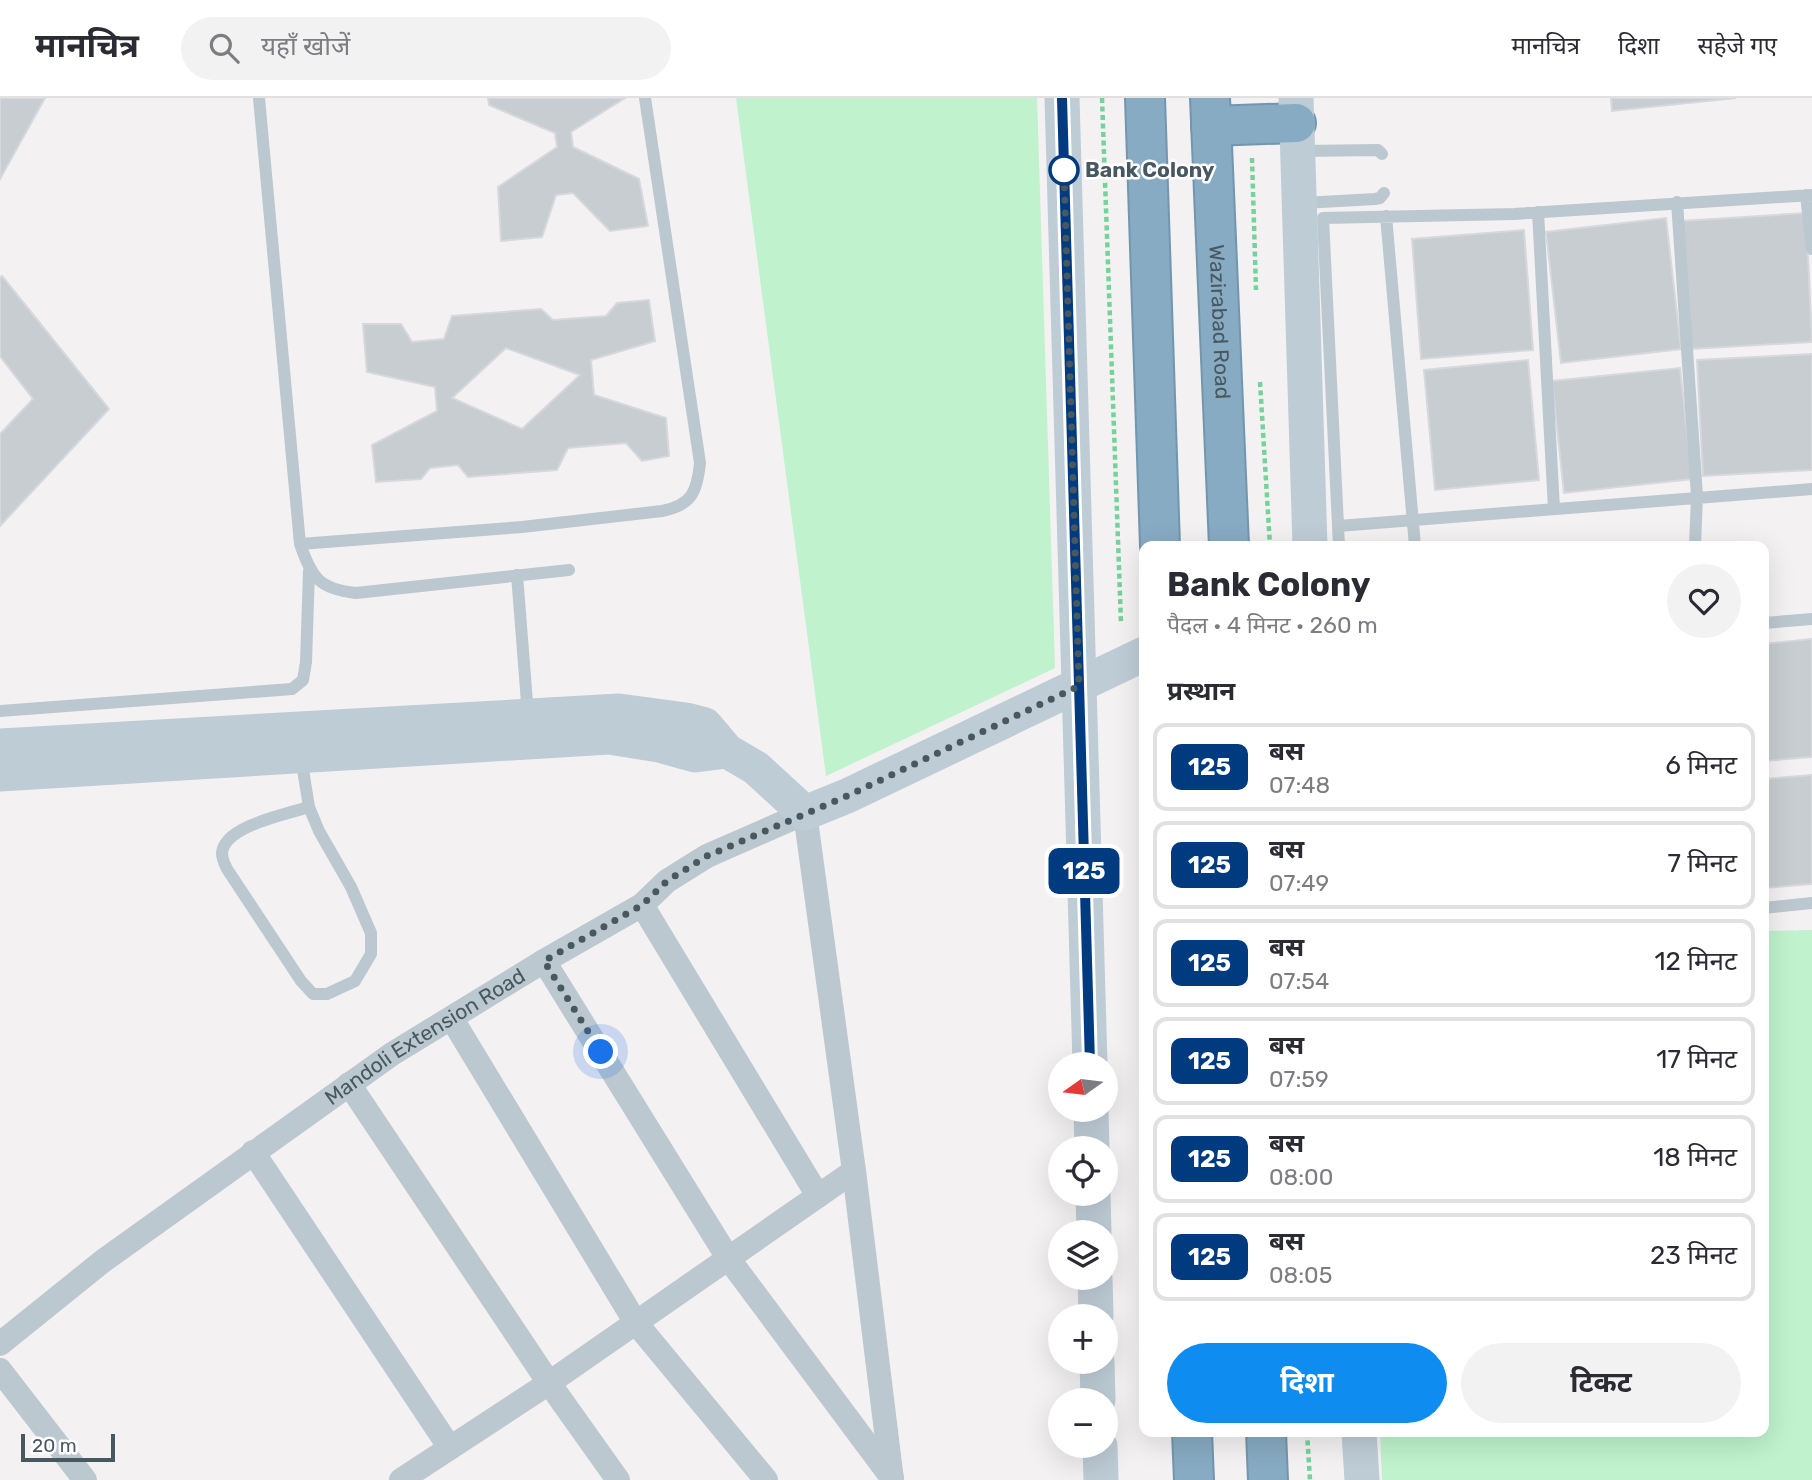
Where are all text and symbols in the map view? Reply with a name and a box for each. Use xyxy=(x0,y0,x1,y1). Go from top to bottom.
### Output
search box xyxy=(181,17,671,80)
text: मानचित्र xyxy=(35,26,139,65)
icon: search xyxy=(205,29,243,67)
text: यहाँ खोजें xyxy=(261,31,350,62)
text: मानचित्र xyxy=(1511,32,1580,60)
text: दिशा xyxy=(1618,32,1660,60)
text: सहेजे गए xyxy=(1698,32,1777,60)
marker: Bank Colony xyxy=(1049,155,1079,185)
place label: Bank Colony xyxy=(1085,157,1215,182)
street label: Wazirabad Road xyxy=(1204,244,1236,400)
button: heart xyxy=(1667,564,1741,638)
text: Bank Colony xyxy=(1167,565,1370,604)
text: पैदल · 4 मिनट · 260 m xyxy=(1167,611,1378,639)
text: प्रस्थान xyxy=(1167,676,1235,707)
text: बस xyxy=(1269,736,1304,767)
text: 6 मिनट xyxy=(1665,750,1737,781)
text: 125 xyxy=(1188,753,1231,781)
text: 07:48 xyxy=(1269,771,1330,799)
text: बस xyxy=(1269,834,1304,865)
line badge: 125 xyxy=(1044,848,1124,894)
text: 7 मिनट xyxy=(1667,848,1737,879)
text: 125 xyxy=(1188,851,1231,879)
text: 125 xyxy=(1062,857,1106,885)
text: 07:49 xyxy=(1269,869,1329,897)
text: बस xyxy=(1269,932,1304,963)
text: 12 मिनट xyxy=(1654,946,1737,977)
text: 125 xyxy=(1188,949,1231,977)
street label: Mandoli Extension Road xyxy=(320,963,530,1110)
text: 07:54 xyxy=(1269,967,1329,995)
text: बस xyxy=(1269,1030,1304,1061)
your location xyxy=(583,1034,618,1069)
text: 17 मिनट xyxy=(1656,1044,1737,1075)
text: 125 xyxy=(1188,1047,1231,1075)
north arrow xyxy=(1048,1052,1118,1122)
map controls xyxy=(1048,1052,1118,1458)
text: 07:59 xyxy=(1269,1065,1329,1093)
text: बस xyxy=(1269,1128,1304,1159)
button: locate xyxy=(1048,1136,1118,1206)
text: 18 मिनट xyxy=(1653,1142,1737,1173)
text: 125 xyxy=(1188,1145,1231,1173)
text: 08:00 xyxy=(1269,1163,1333,1191)
button: layers xyxy=(1048,1220,1118,1290)
text: बस xyxy=(1269,1226,1304,1257)
text: 23 मिनट xyxy=(1650,1240,1737,1271)
text: 125 xyxy=(1188,1243,1231,1271)
text: 08:05 xyxy=(1269,1261,1332,1289)
button: + xyxy=(1048,1304,1118,1374)
button: दिशा xyxy=(1167,1343,1447,1423)
button: टिकट xyxy=(1461,1343,1741,1423)
button: − xyxy=(1048,1388,1118,1458)
scale bar xyxy=(21,1431,116,1463)
text: 20 m xyxy=(32,1434,77,1457)

